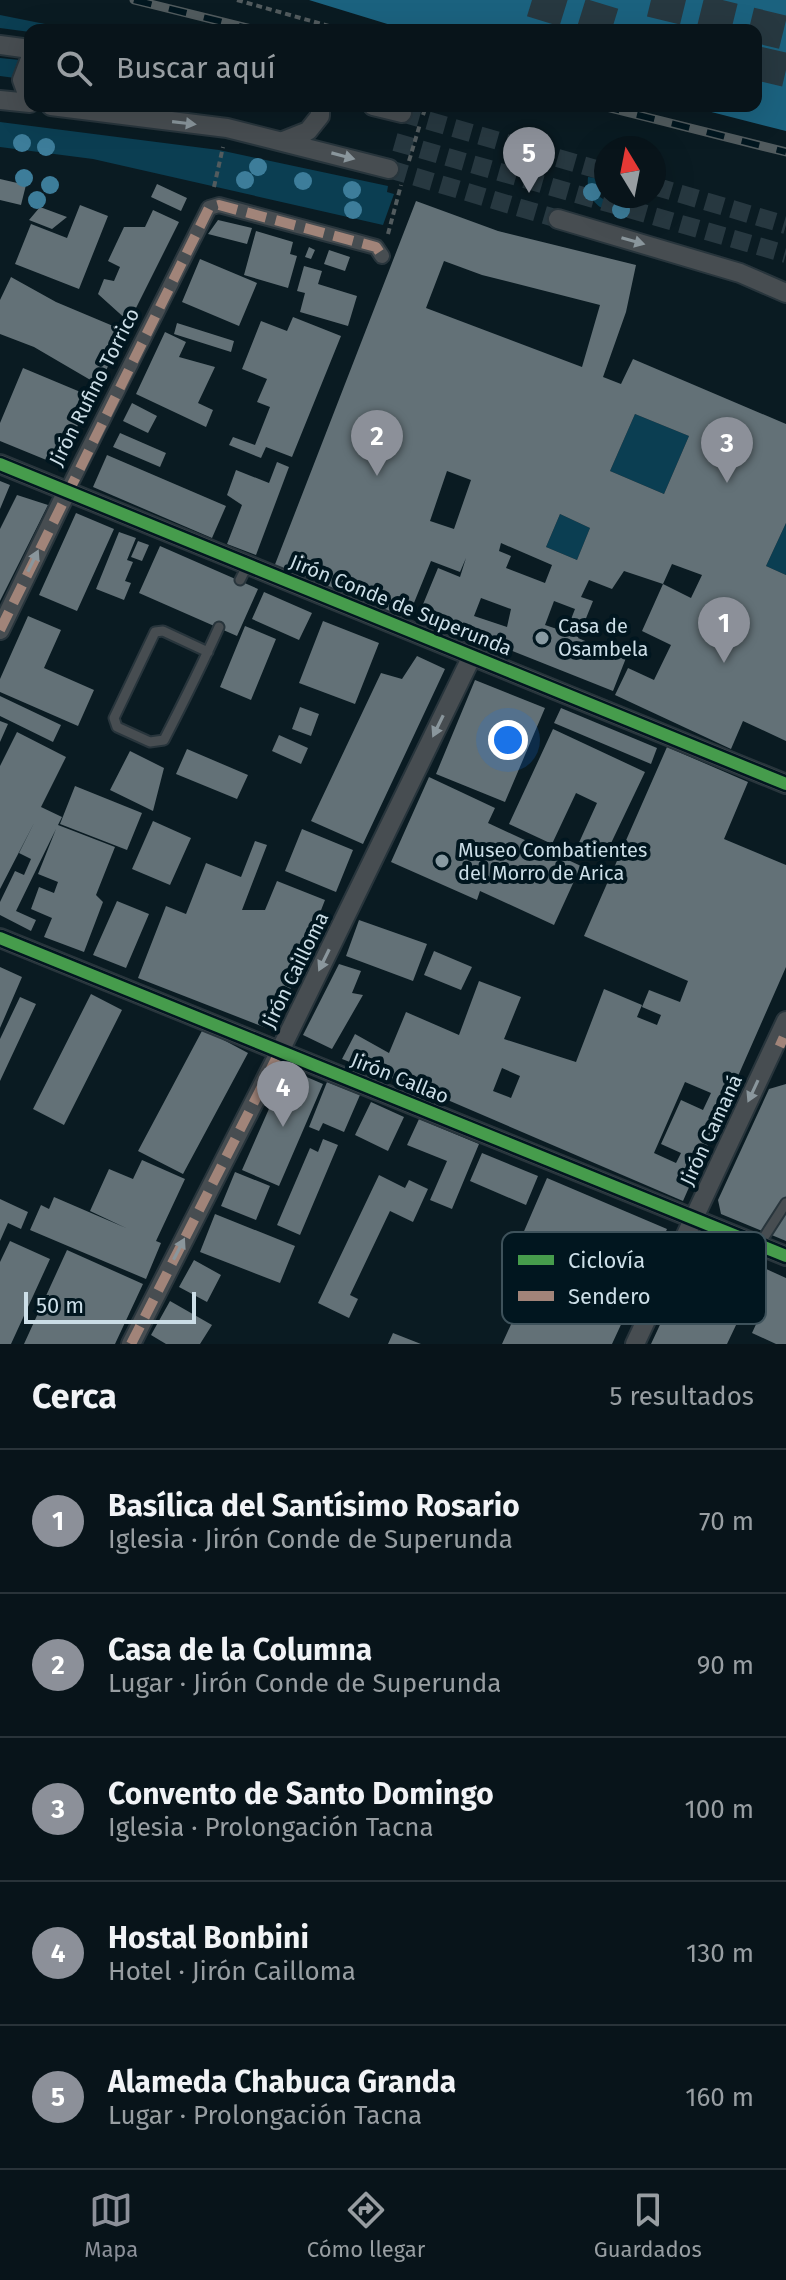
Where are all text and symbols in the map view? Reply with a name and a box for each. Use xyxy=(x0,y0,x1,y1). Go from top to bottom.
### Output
search box xyxy=(24,24,762,112)
icon: search xyxy=(52,46,96,90)
text: Buscar aquí xyxy=(116,50,276,86)
one-way arrow xyxy=(172,117,197,130)
pin: 5 xyxy=(503,127,555,193)
north arrow xyxy=(594,136,666,208)
one-way arrow xyxy=(331,151,356,163)
one-way arrow xyxy=(622,235,646,248)
street label: Jirón Rufino Torrico xyxy=(44,304,144,470)
pin: 2 xyxy=(351,410,403,476)
pin: 3 xyxy=(701,417,753,483)
one-way arrow xyxy=(26,549,40,572)
street label: Jirón Conde de Superunda xyxy=(286,549,516,661)
pin: 1 xyxy=(698,597,750,663)
place label: Casa de Osambela xyxy=(558,614,648,661)
marker: Casa de Osambela xyxy=(533,629,551,647)
one-way arrow xyxy=(431,714,444,737)
your location xyxy=(488,720,528,760)
place label: Museo Combatientes del Morro de Arica xyxy=(458,838,647,885)
marker: Museo Combatientes del Morro de Arica xyxy=(433,852,451,870)
street label: Jirón Cailloma xyxy=(257,908,333,1032)
one-way arrow xyxy=(317,948,331,971)
street label: Jirón Callao xyxy=(348,1048,452,1108)
pin: 4 xyxy=(257,1061,309,1127)
street label: Jirón Camaná xyxy=(675,1071,747,1189)
one-way arrow xyxy=(746,1080,760,1103)
legend xyxy=(502,1232,766,1324)
one-way arrow xyxy=(172,1238,186,1261)
text: Ciclovía xyxy=(568,1247,645,1274)
text: Sendero xyxy=(568,1283,651,1310)
scale bar xyxy=(24,1288,196,1324)
text: 50 m xyxy=(36,1292,84,1319)
text: Cerca xyxy=(32,1376,117,1417)
text: 5 resultados xyxy=(610,1381,754,1412)
text: Basílica del Santísimo Rosario xyxy=(108,1488,520,1524)
text: 1 xyxy=(52,1506,64,1537)
text: 70 m xyxy=(699,1506,754,1537)
text: Iglesia · Jirón Conde de Superunda xyxy=(108,1524,513,1555)
text: Casa de la Columna xyxy=(108,1632,372,1668)
text: 2 xyxy=(51,1650,65,1681)
text: 90 m xyxy=(697,1650,754,1681)
text: Lugar · Jirón Conde de Superunda xyxy=(108,1668,501,1699)
text: Convento de Santo Domingo xyxy=(108,1776,494,1812)
text: 3 xyxy=(51,1794,65,1825)
text: 100 m xyxy=(685,1794,754,1825)
text: Iglesia · Prolongación Tacna xyxy=(108,1812,434,1843)
text: Hostal Bonbini xyxy=(108,1920,309,1956)
text: 4 xyxy=(51,1938,65,1969)
text: 130 m xyxy=(686,1938,754,1969)
text: Hotel · Jirón Cailloma xyxy=(108,1956,356,1987)
text: Alameda Chabuca Granda xyxy=(108,2064,456,2100)
text: 5 xyxy=(51,2082,65,2113)
text: 160 m xyxy=(685,2082,754,2113)
text: Lugar · Prolongación Tacna xyxy=(108,2100,422,2131)
tab: Mapa xyxy=(84,2188,138,2263)
tab: Cómo llegar xyxy=(307,2188,425,2263)
tab: Guardados xyxy=(594,2188,702,2263)

